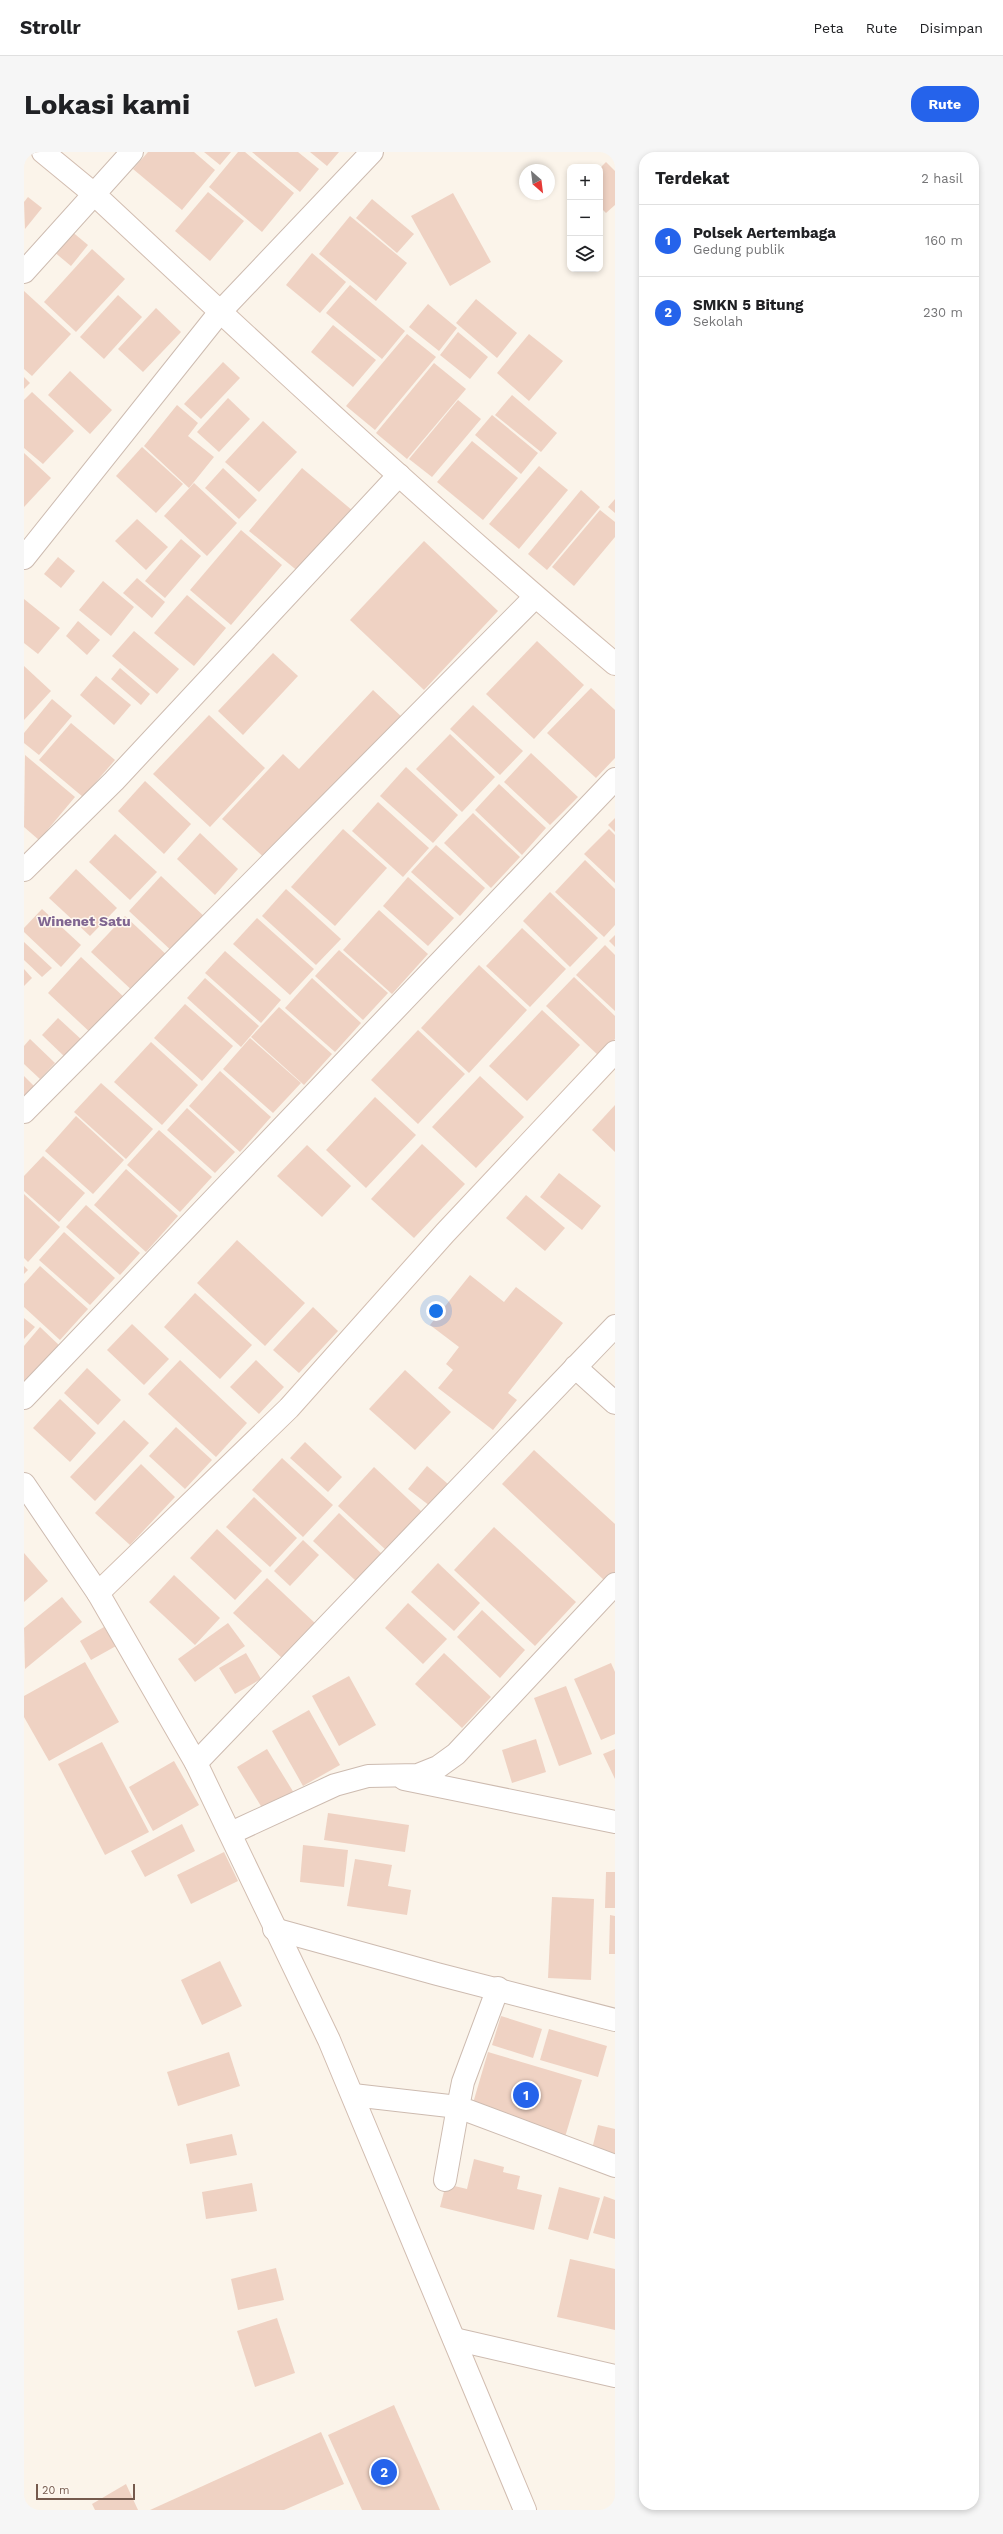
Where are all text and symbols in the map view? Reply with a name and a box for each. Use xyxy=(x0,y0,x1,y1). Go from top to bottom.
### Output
text: Strollr xyxy=(20,16,81,39)
text: Peta xyxy=(814,20,844,36)
text: Rute xyxy=(866,20,897,36)
text: Disimpan xyxy=(919,20,983,36)
button: Rute xyxy=(911,86,979,122)
text: Lokasi kami xyxy=(24,88,190,121)
north arrow xyxy=(519,164,555,200)
map controls xyxy=(567,164,603,272)
button: + xyxy=(567,164,603,200)
text: Terdekat xyxy=(655,168,730,188)
text: 2 hasil xyxy=(921,171,963,186)
button: − xyxy=(567,200,603,236)
text: Polsek Aertembaga xyxy=(693,224,836,242)
text: 1 xyxy=(665,233,671,248)
text: 160 m xyxy=(925,233,963,248)
button: layers xyxy=(567,236,603,272)
text: Gedung publik xyxy=(693,242,785,257)
text: SMKN 5 Bitung xyxy=(693,296,803,314)
text: 2 xyxy=(664,305,672,320)
text: 230 m xyxy=(923,305,963,320)
text: Sekolah xyxy=(693,314,743,329)
district label: Winenet Satu xyxy=(37,913,131,929)
your location xyxy=(426,1301,446,1321)
pin: 1 xyxy=(513,2080,539,2110)
pin: 2 xyxy=(371,2457,397,2487)
scale bar xyxy=(36,2482,135,2501)
text: 20 m xyxy=(42,2484,70,2497)

